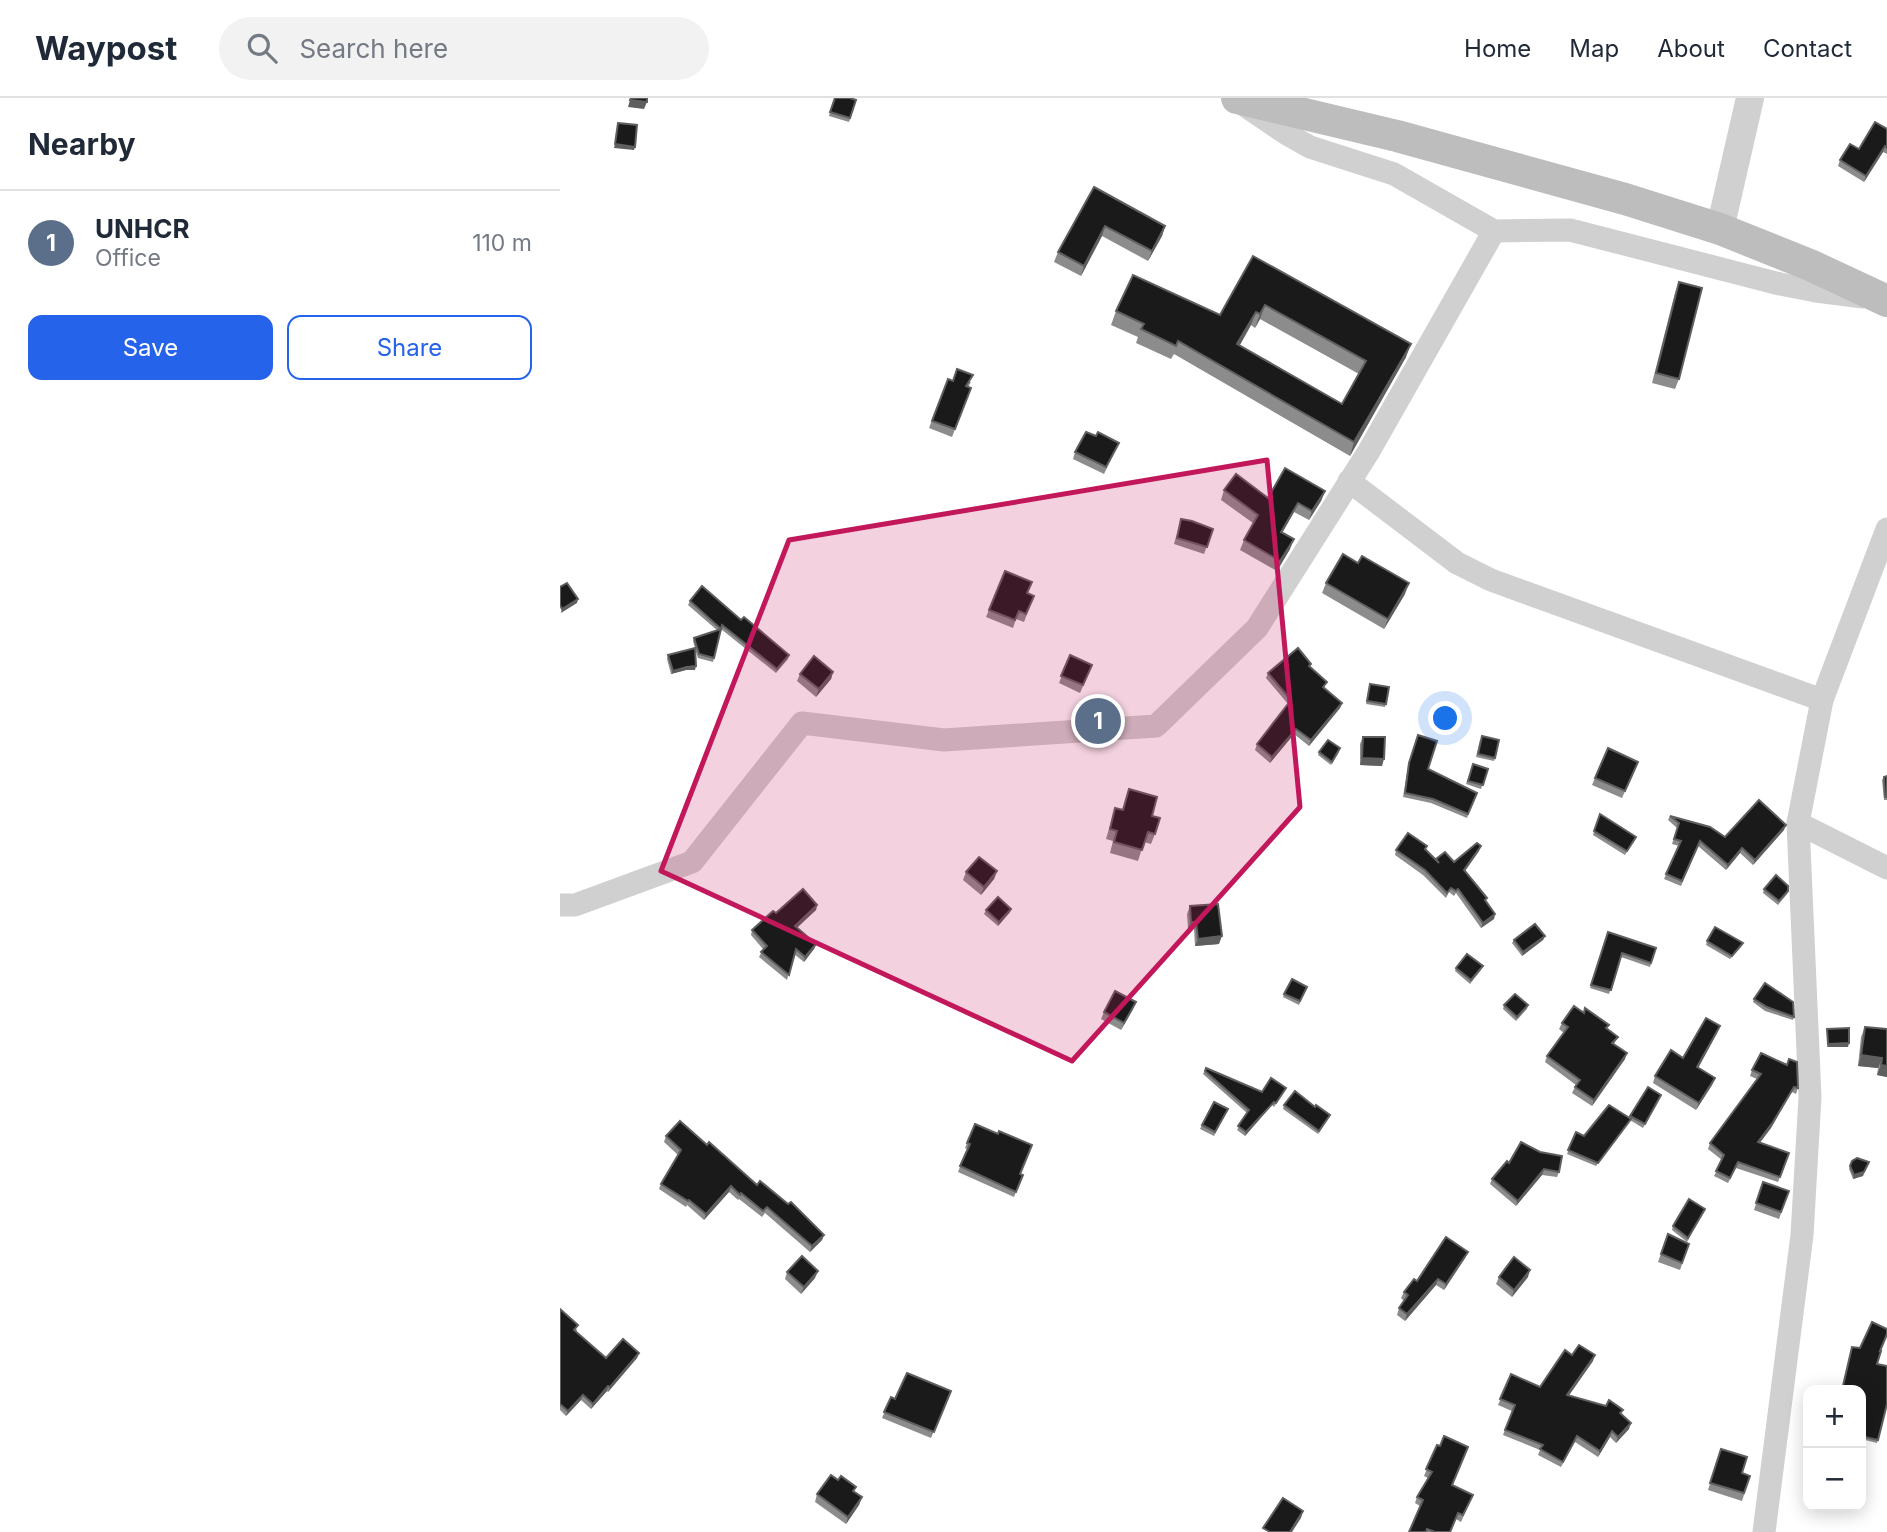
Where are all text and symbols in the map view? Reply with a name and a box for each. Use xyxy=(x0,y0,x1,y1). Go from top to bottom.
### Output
search box xyxy=(219,17,709,80)
text: Waypost xyxy=(35,28,177,68)
icon: search xyxy=(243,29,281,67)
text: Search here xyxy=(299,33,448,64)
text: Home xyxy=(1464,34,1531,63)
text: Map xyxy=(1569,34,1619,63)
text: About xyxy=(1657,34,1725,63)
text: Contact xyxy=(1763,34,1852,63)
text: Nearby xyxy=(28,126,136,162)
text: UNHCR xyxy=(95,213,190,244)
text: 1 xyxy=(46,229,56,257)
text: 110 m xyxy=(472,229,532,257)
text: Office xyxy=(95,244,161,272)
button: Save xyxy=(28,315,273,380)
button: Share xyxy=(287,315,532,380)
pin: 1 xyxy=(1075,695,1121,747)
your location xyxy=(1428,701,1462,735)
map controls xyxy=(1803,1385,1866,1511)
button: + xyxy=(1803,1385,1866,1448)
button: − xyxy=(1803,1448,1866,1511)

